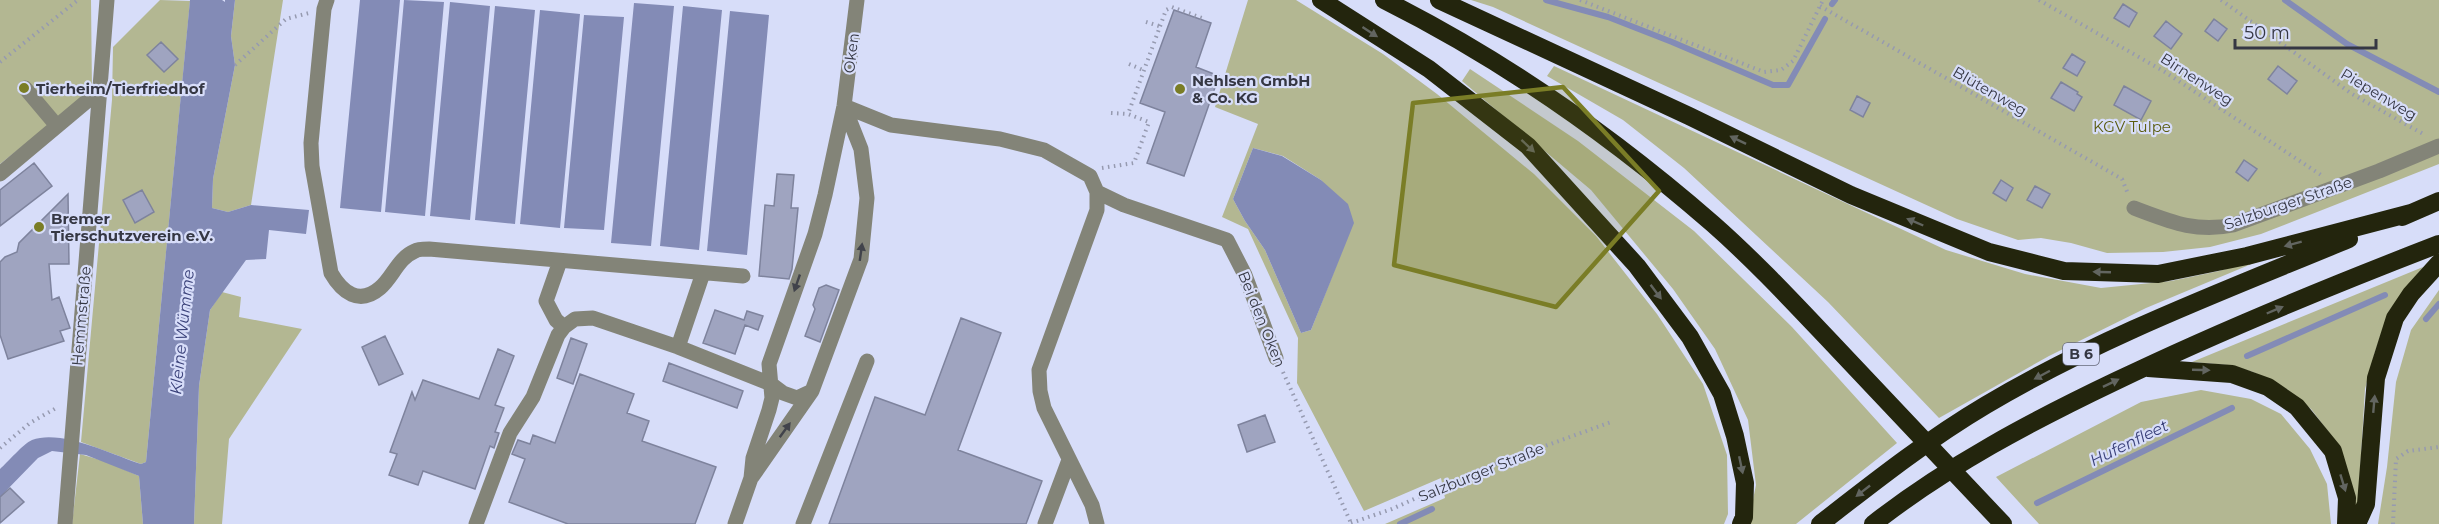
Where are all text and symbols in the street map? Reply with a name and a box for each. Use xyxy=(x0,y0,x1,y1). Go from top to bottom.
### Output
scale bar xyxy=(2235,12,2376,50)
text: 50 m xyxy=(2244,22,2290,44)
one-way arrow xyxy=(1362,26,1379,37)
street label: Oken xyxy=(839,32,863,74)
street label: Birnenweg xyxy=(2157,49,2237,109)
street label: Blütenweg xyxy=(1949,62,2031,120)
street label: Piepenweg xyxy=(2338,64,2420,124)
place label: Nehlsen GmbH & Co. KG xyxy=(1192,71,1310,107)
place label: Tierheim/Tierfriedhof xyxy=(36,79,206,98)
marker: Tierheim/Tierfriedhof xyxy=(17,81,31,95)
marker: Nehlsen GmbH & Co. KG xyxy=(1173,82,1187,96)
park label: KGV Tulpe xyxy=(2093,117,2171,136)
one-way arrow xyxy=(1730,135,1747,144)
one-way arrow xyxy=(1520,139,1535,153)
street label: Salzburger Straße xyxy=(2222,172,2354,234)
place label: Bremer Tierschutzverein e.V. xyxy=(51,209,213,245)
one-way arrow xyxy=(1906,217,1924,226)
marker: Bremer Tierschutzverein e.V. xyxy=(32,220,46,234)
one-way arrow xyxy=(2284,240,2302,249)
one-way arrow xyxy=(857,243,866,262)
street label: Hemmstraße xyxy=(67,265,95,367)
one-way arrow xyxy=(2092,267,2111,276)
street label: Bei den Oken xyxy=(1234,268,1290,370)
water label: Kleine Wümme xyxy=(166,269,198,395)
one-way arrow xyxy=(792,274,802,292)
one-way arrow xyxy=(1650,285,1662,300)
one-way arrow xyxy=(2266,305,2284,315)
road number: B 6 xyxy=(2063,343,2099,365)
one-way arrow xyxy=(2192,366,2211,375)
one-way arrow xyxy=(2033,370,2050,380)
one-way arrow xyxy=(2103,379,2120,388)
one-way arrow xyxy=(2369,395,2379,414)
water label: Hufenfleet xyxy=(2087,416,2172,470)
one-way arrow xyxy=(779,422,791,438)
street label: Salzburger Straße xyxy=(1415,438,1547,506)
one-way arrow xyxy=(1737,456,1746,475)
one-way arrow xyxy=(2339,474,2348,492)
one-way arrow xyxy=(1855,484,1870,496)

